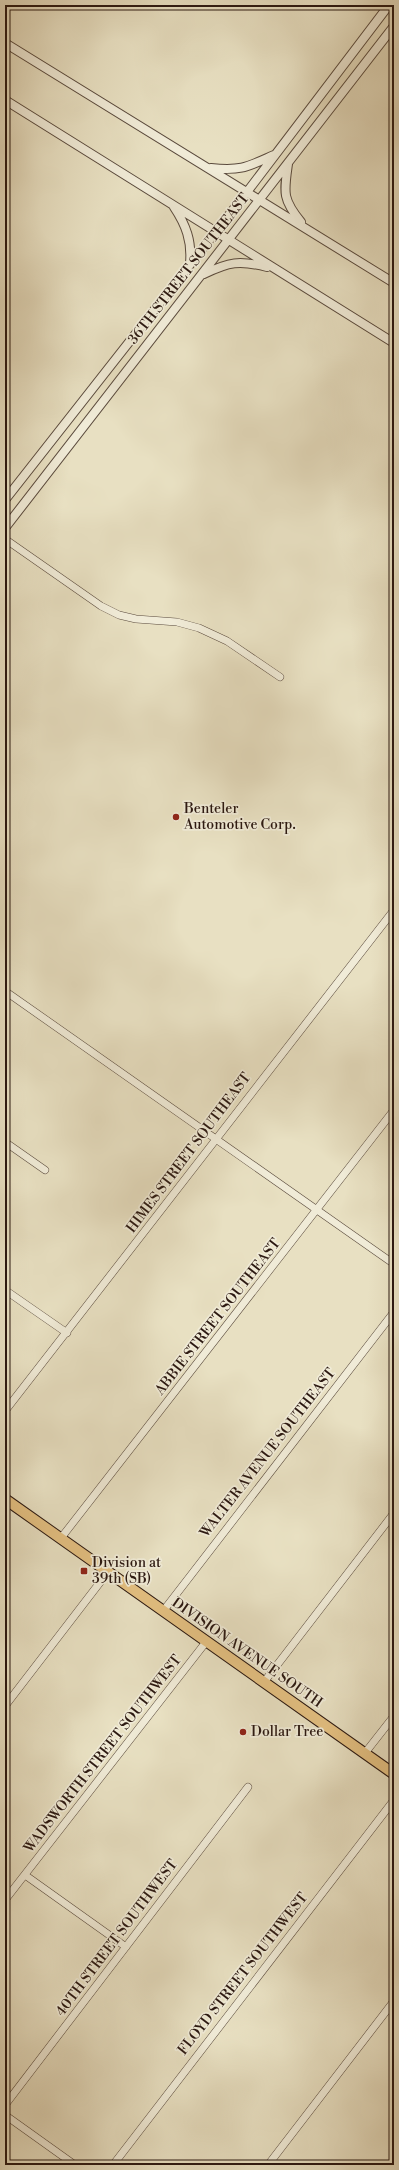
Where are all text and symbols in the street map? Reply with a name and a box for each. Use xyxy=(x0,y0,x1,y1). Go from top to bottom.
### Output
street label: 36TH STREET SOUTHEAST xyxy=(124,190,254,348)
place label: Benteler Automotive Corp. xyxy=(183,800,296,834)
marker: Benteler Automotive Corp. xyxy=(171,812,181,822)
street label: HIMES STREET SOUTHEAST xyxy=(123,1069,255,1237)
street label: ABBIE STREET SOUTHEAST xyxy=(151,1235,285,1400)
street label: WALTER AVENUE SOUTHEAST xyxy=(196,1365,340,1542)
place label: Division at 39th (SB) xyxy=(92,1554,161,1588)
marker: Division at 39th (SB) xyxy=(79,1566,89,1576)
street label: DIVISION AVENUE SOUTH xyxy=(168,1594,327,1713)
street label: WADSWORTH STREET SOUTHWEST xyxy=(20,1651,186,1857)
place label: Dollar Tree xyxy=(251,1723,323,1741)
marker: Dollar Tree xyxy=(238,1727,248,1737)
street label: 40TH STREET SOUTHWEST xyxy=(52,1856,182,2020)
street label: FLOYD STREET SOUTHWEST xyxy=(174,1889,312,2059)

